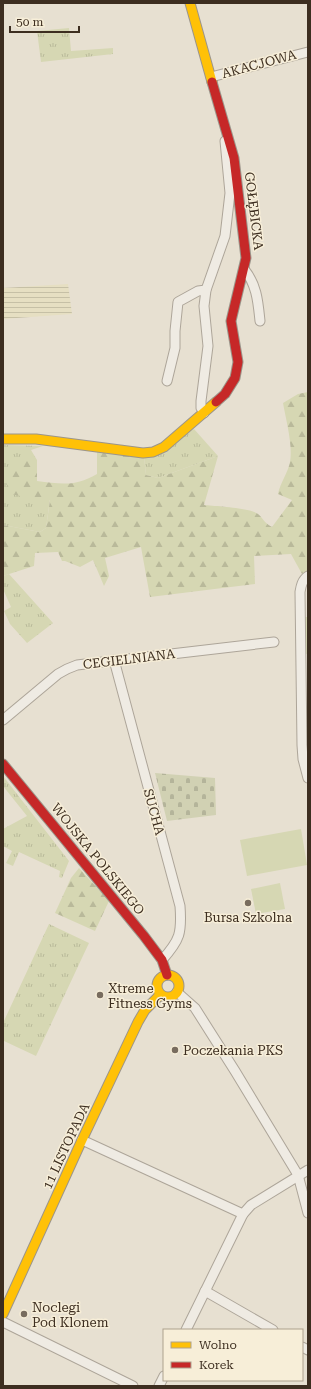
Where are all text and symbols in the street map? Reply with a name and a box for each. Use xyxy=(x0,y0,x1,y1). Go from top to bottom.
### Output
scale bar xyxy=(10,8,79,34)
text: 50 m xyxy=(16,15,43,29)
street label: AKACJOWA xyxy=(220,47,298,81)
street label: GOŁĘBICKA xyxy=(242,171,266,251)
street label: CEGIELNIANA xyxy=(82,646,176,672)
street label: SUCHA xyxy=(141,787,167,837)
street label: WOJSKA POLSKIEGO xyxy=(48,800,148,918)
marker: Bursa Szkolna xyxy=(243,898,253,908)
place label: Bursa Szkolna xyxy=(204,910,292,925)
place label: Xtreme Fitness Gyms xyxy=(108,981,192,1011)
marker: Xtreme Fitness Gyms xyxy=(95,990,105,1000)
place label: Poczekania PKS xyxy=(183,1043,283,1058)
marker: Poczekania PKS xyxy=(170,1045,180,1055)
street label: 11 LISTOPADA xyxy=(40,1101,92,1191)
place label: Noclegi Pod Klonem xyxy=(32,1300,109,1330)
marker: Noclegi Pod Klonem xyxy=(19,1309,29,1319)
legend xyxy=(163,1329,303,1381)
text: Wolno xyxy=(199,1338,237,1352)
text: Korek xyxy=(199,1358,234,1372)

